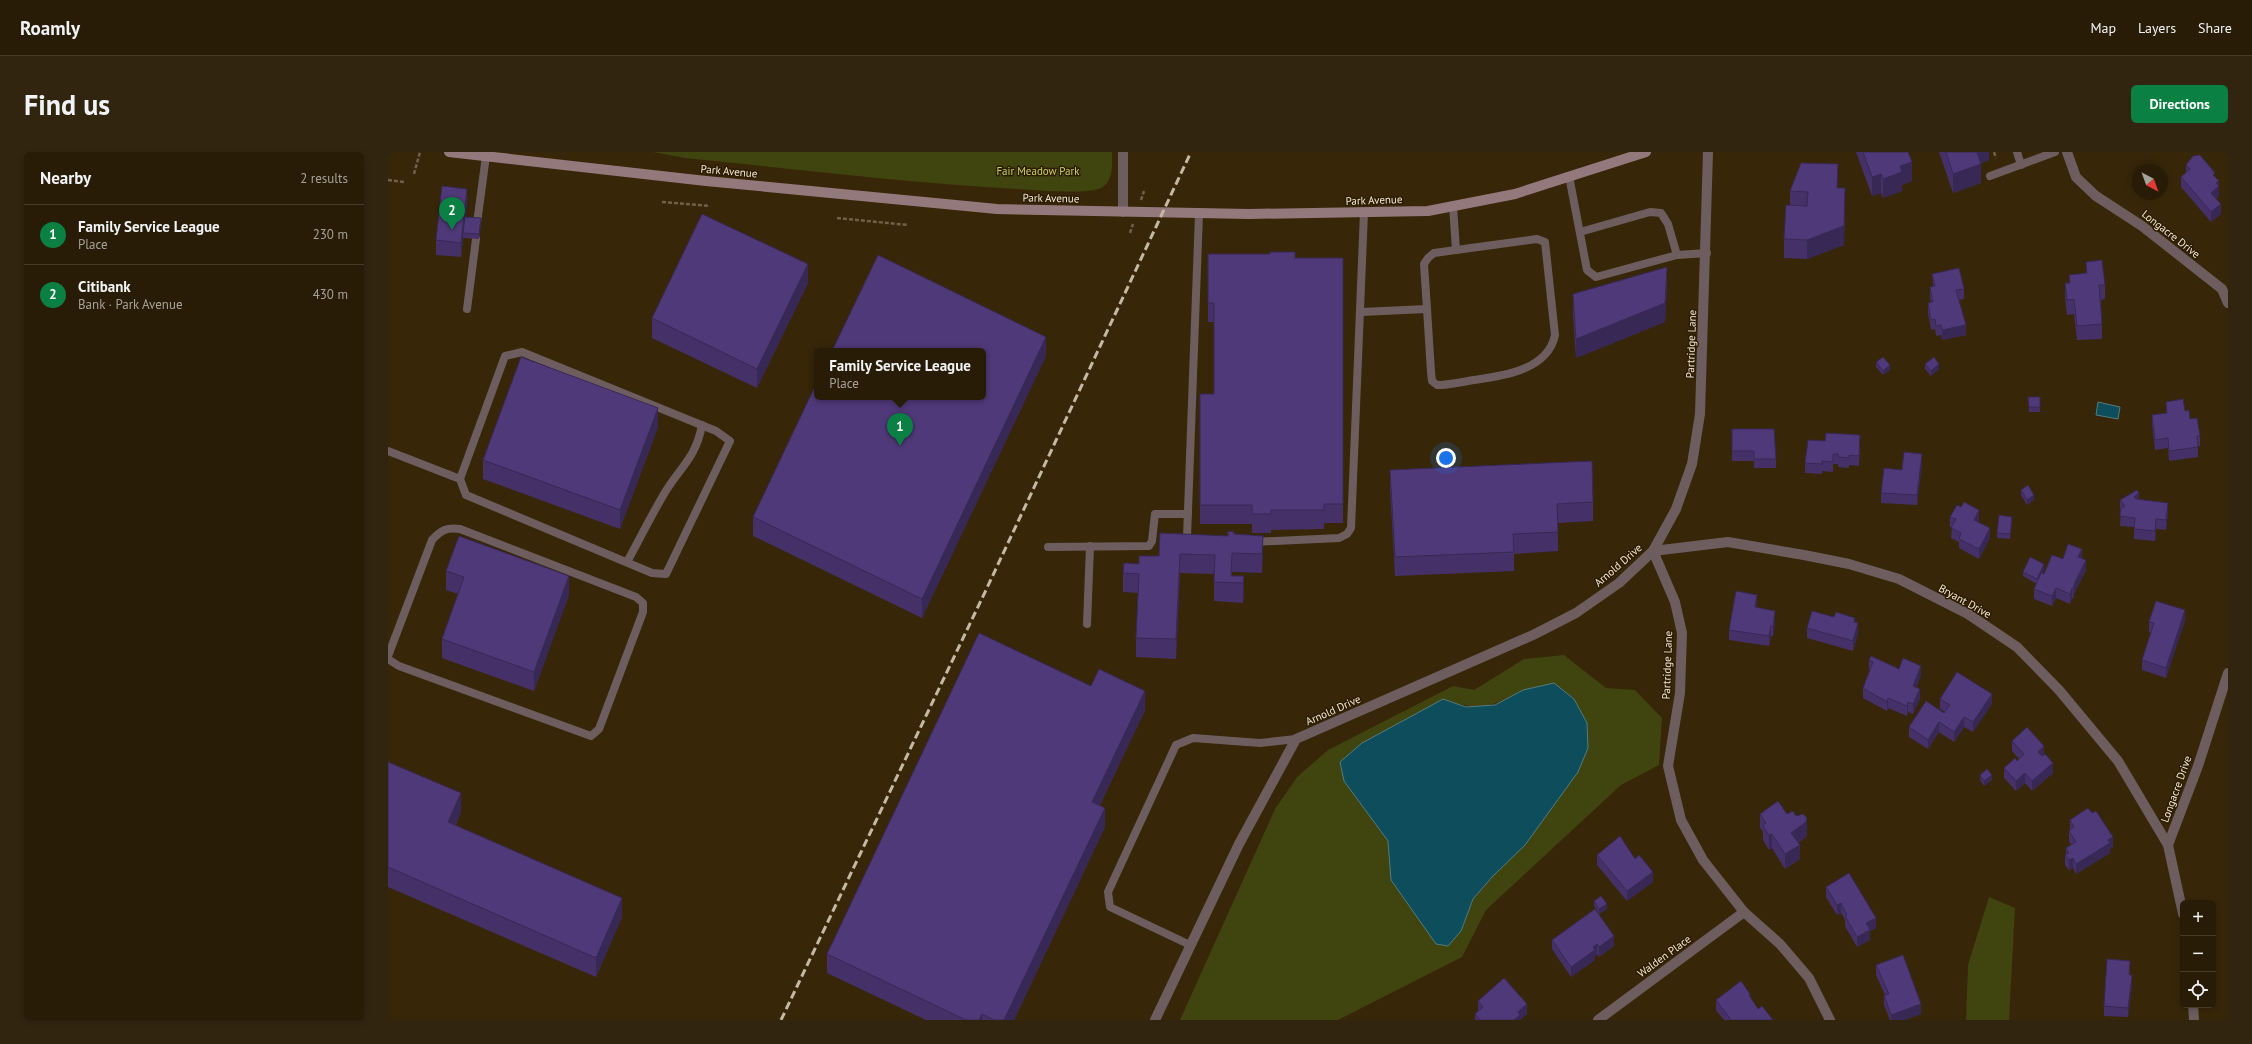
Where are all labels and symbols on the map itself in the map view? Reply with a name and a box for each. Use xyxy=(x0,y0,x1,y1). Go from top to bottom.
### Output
street label: Park Avenue xyxy=(700,162,758,180)
park label: Fair Meadow Park xyxy=(996,164,1080,178)
north arrow xyxy=(2132,164,2168,200)
street label: Park Avenue xyxy=(1022,191,1080,206)
street label: Park Avenue xyxy=(1345,192,1403,208)
pin: 2 xyxy=(439,197,465,230)
street label: Longacre Drive xyxy=(2139,207,2203,261)
street label: Partridge Lane xyxy=(1683,309,1699,379)
pin: 1 xyxy=(887,413,913,446)
your location xyxy=(1436,448,1456,468)
street label: Arnold Drive xyxy=(1591,540,1645,590)
street label: Bryant Drive xyxy=(1936,581,1994,621)
street label: Partridge Lane xyxy=(1659,630,1675,700)
street label: Arnold Drive xyxy=(1303,691,1363,728)
street label: Longacre Drive xyxy=(2157,753,2195,824)
street label: Walden Place xyxy=(1634,932,1694,980)

